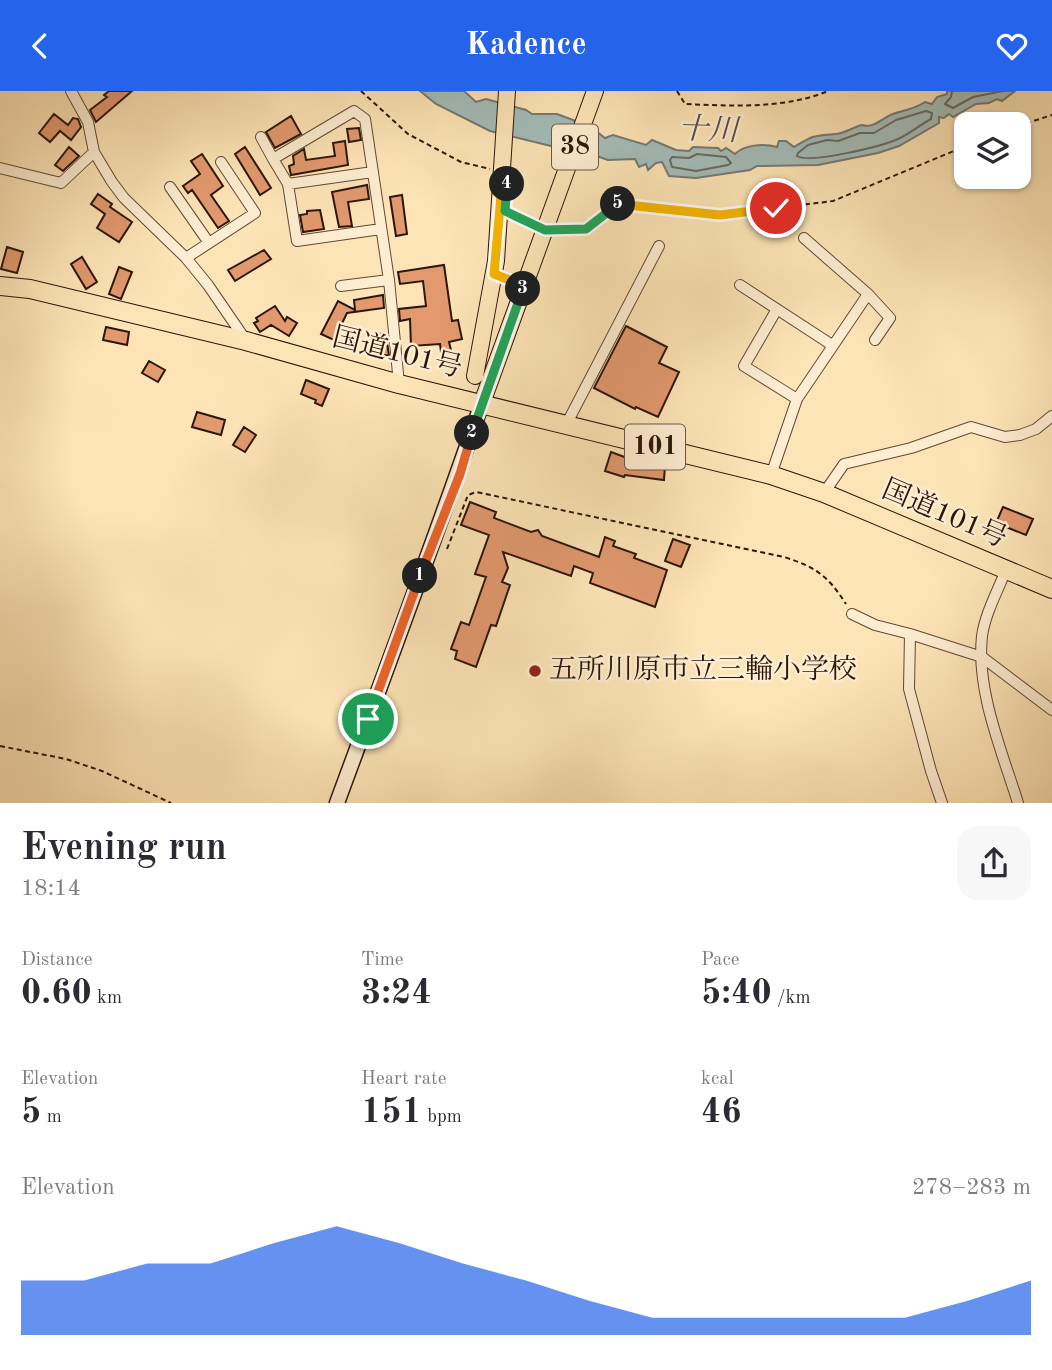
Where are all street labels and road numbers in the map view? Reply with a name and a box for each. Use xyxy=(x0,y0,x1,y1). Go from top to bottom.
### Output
road number: 38 xyxy=(552,125,598,169)
street label: 国道101号 xyxy=(329,321,466,384)
road number: 101 xyxy=(625,425,685,469)
street label: 国道101号 xyxy=(877,473,1012,554)

